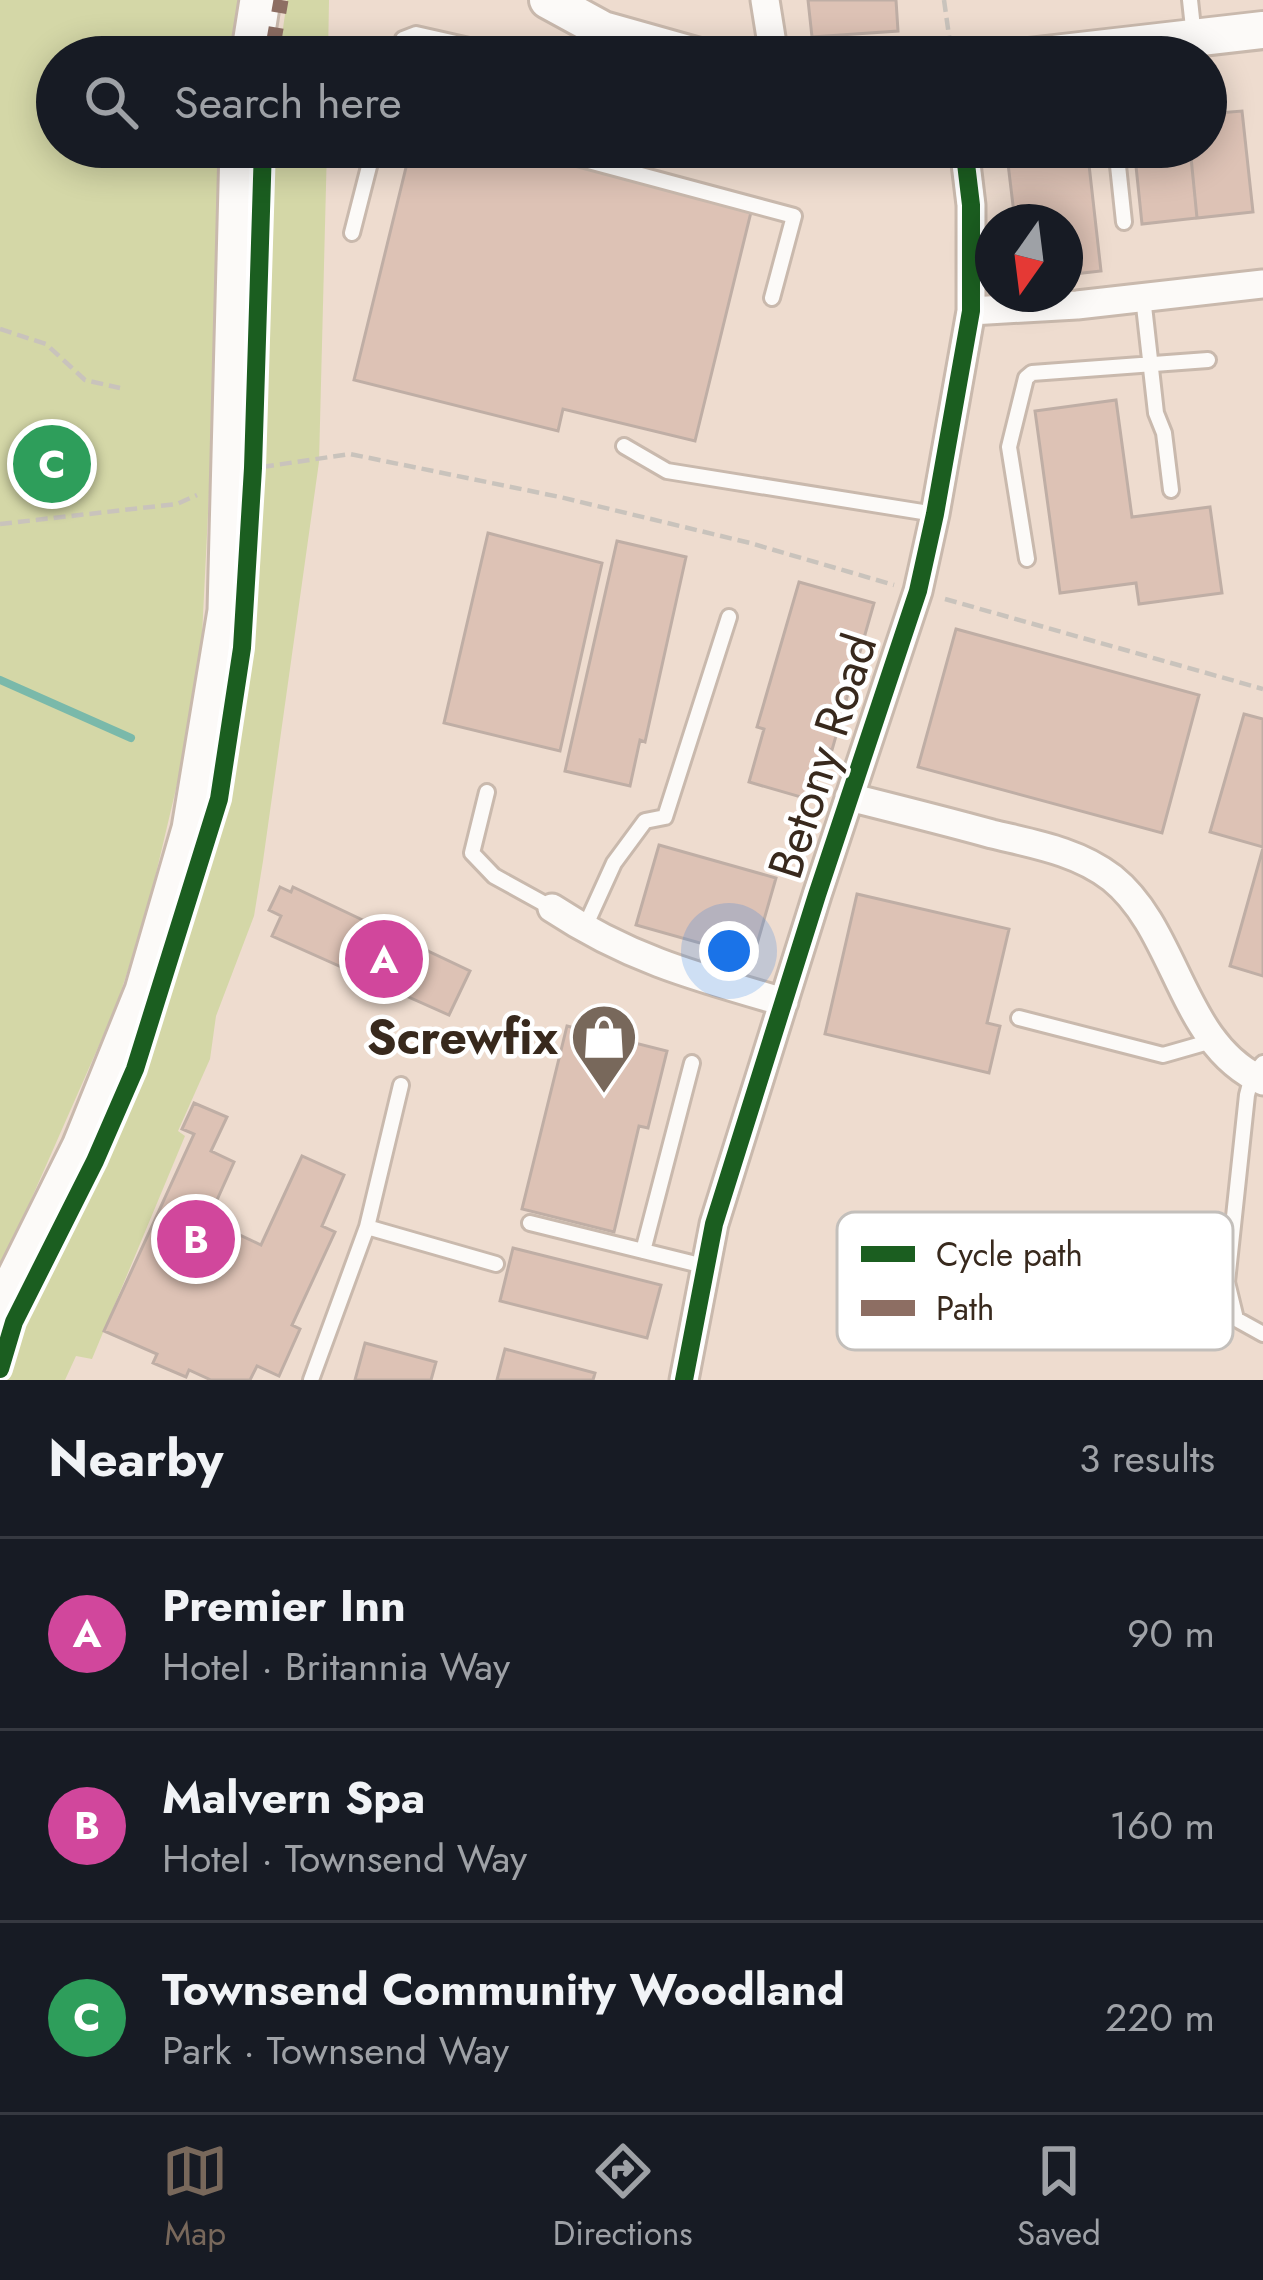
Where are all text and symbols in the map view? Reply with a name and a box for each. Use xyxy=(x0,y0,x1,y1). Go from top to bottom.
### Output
search box xyxy=(36,36,1227,168)
icon: search xyxy=(78,69,144,135)
text: Search here xyxy=(174,70,402,135)
north arrow xyxy=(975,204,1083,312)
pin: C xyxy=(13,419,91,509)
street label: Betony Road xyxy=(751,625,894,887)
pin: A xyxy=(345,914,423,1004)
your location xyxy=(699,921,759,981)
shop icon: Screwfix xyxy=(569,1002,639,1096)
place label: Screwfix xyxy=(367,1003,558,1072)
pin: B xyxy=(157,1194,235,1284)
legend xyxy=(837,1212,1233,1350)
text: Cycle path xyxy=(936,1231,1083,1278)
text: Path xyxy=(936,1285,994,1332)
text: Nearby xyxy=(48,1421,223,1495)
text: 3 results xyxy=(1079,1430,1215,1487)
text: Premier Inn xyxy=(162,1573,406,1638)
text: A xyxy=(73,1605,101,1662)
text: 90 m xyxy=(1127,1605,1215,1662)
text: Hotel · Britannia Way xyxy=(162,1638,510,1695)
text: Malvern Spa xyxy=(162,1765,425,1830)
text: B xyxy=(74,1797,100,1854)
text: 160 m xyxy=(1109,1797,1215,1854)
text: Hotel · Townsend Way xyxy=(162,1830,527,1887)
text: Townsend Community Woodland xyxy=(162,1957,845,2022)
text: C xyxy=(73,1989,101,2046)
text: 220 m xyxy=(1105,1989,1215,2046)
text: Park · Townsend Way xyxy=(162,2022,509,2079)
tab: Map xyxy=(162,2138,228,2257)
tab: Directions xyxy=(553,2138,693,2257)
tab: Saved xyxy=(1017,2138,1101,2257)

